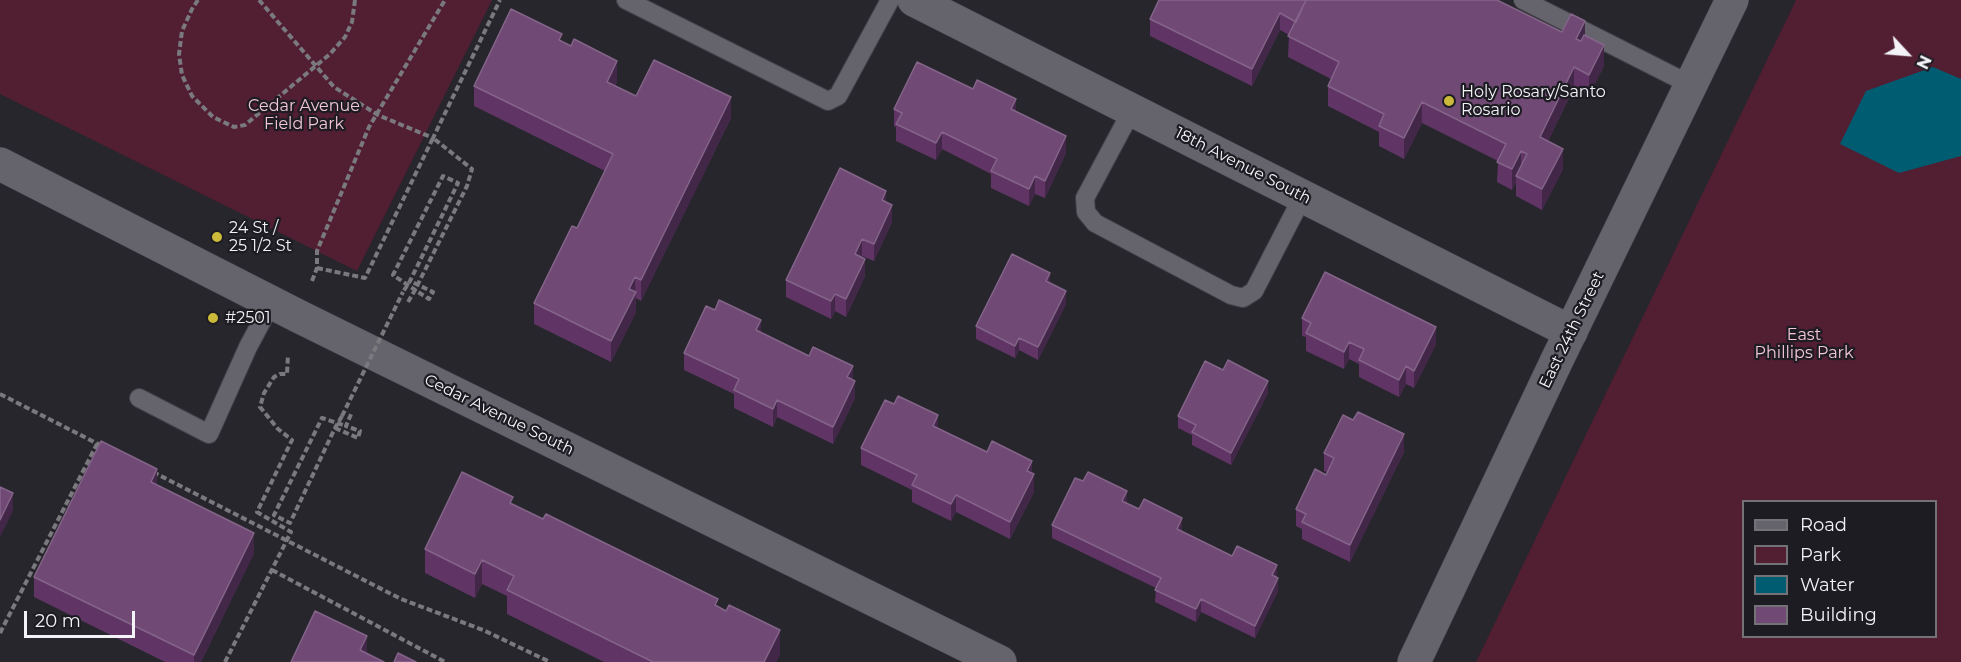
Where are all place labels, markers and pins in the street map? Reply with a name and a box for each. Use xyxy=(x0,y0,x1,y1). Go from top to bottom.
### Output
place label: Holy Rosary/Santo Rosario xyxy=(1461,82,1606,120)
marker: Holy Rosary/Santo Rosario xyxy=(1442,94,1456,108)
place label: 24 St / 25 1/2 St xyxy=(229,218,292,256)
marker: 24 St / 25 1/2 St xyxy=(210,230,224,244)
place label: #2501 xyxy=(225,308,271,328)
marker: #2501 xyxy=(206,311,220,325)

